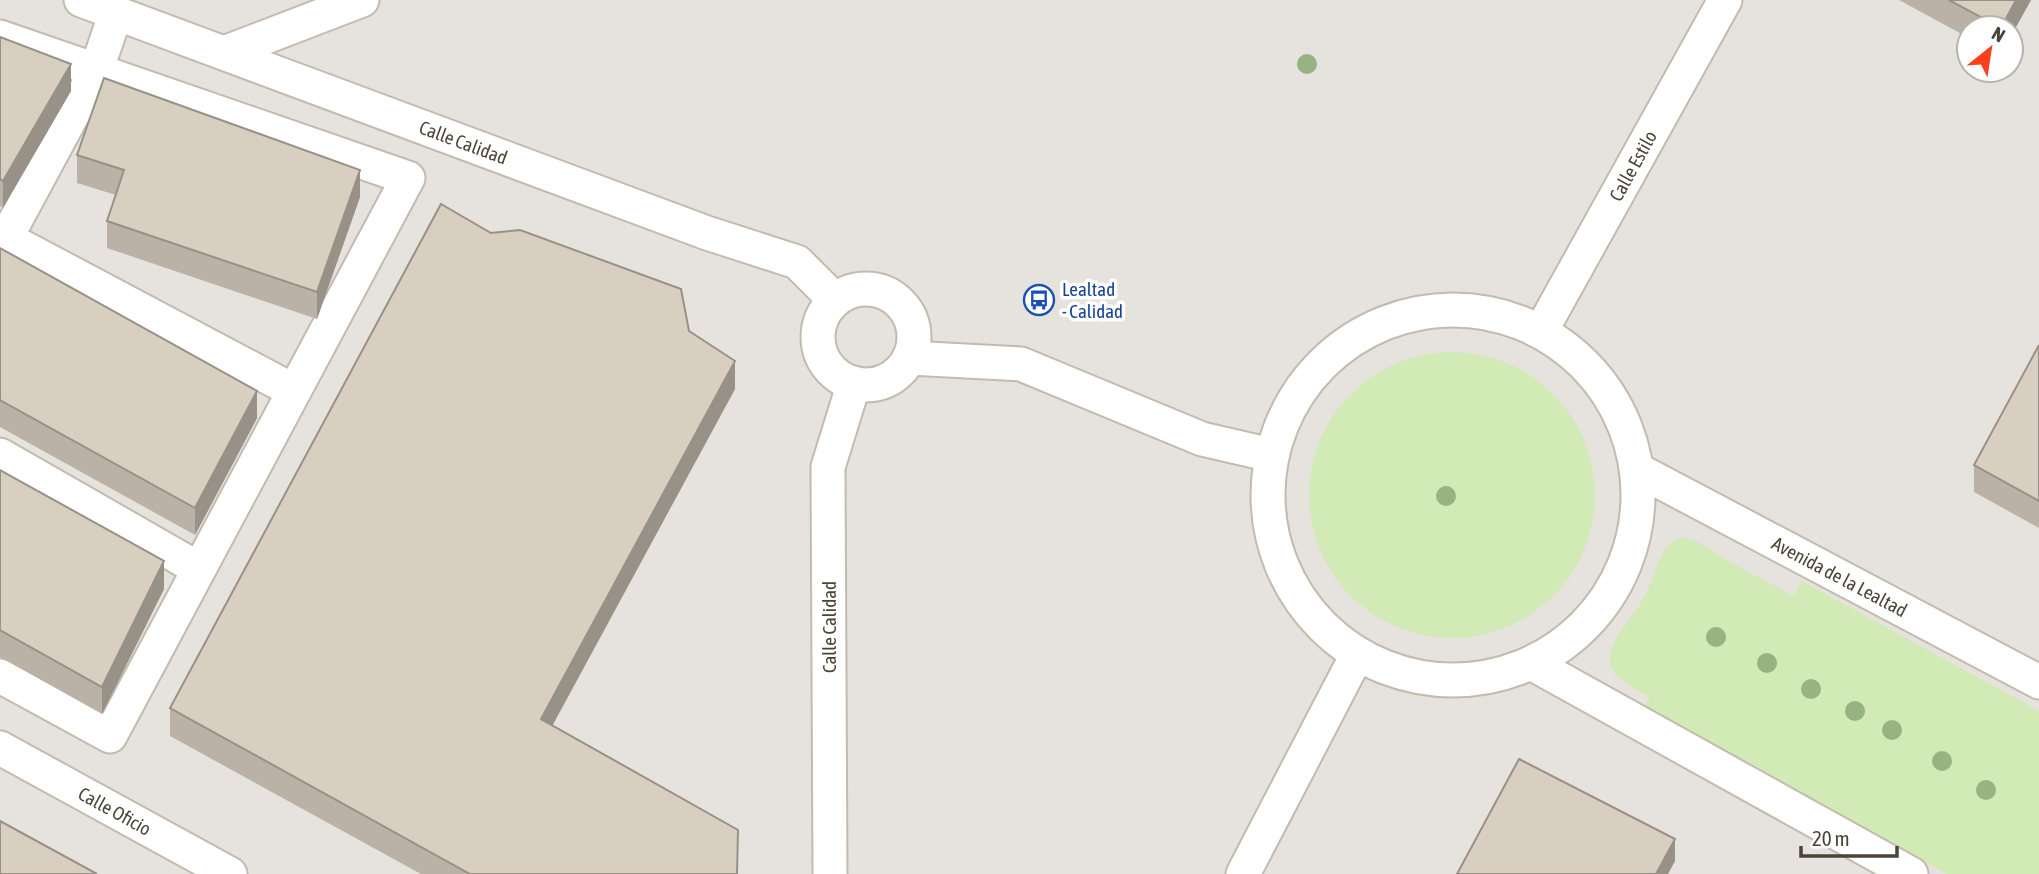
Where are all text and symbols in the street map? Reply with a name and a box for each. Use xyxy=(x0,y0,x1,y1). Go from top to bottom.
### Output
north arrow xyxy=(1955,14,2025,84)
text: N xyxy=(1988,22,2009,47)
street label: Calle Calidad xyxy=(416,116,510,169)
street label: Calle Estilo xyxy=(1604,127,1661,205)
place label: Lealtad - Calidad xyxy=(1062,278,1123,322)
bus stop icon: Lealtad - Calidad xyxy=(1022,283,1056,317)
street label: Avenida de la Lealtad xyxy=(1768,532,1911,621)
street label: Calle Calidad xyxy=(818,581,840,673)
street label: Calle Oficio xyxy=(75,782,155,840)
scale bar xyxy=(1801,814,1897,858)
text: 20 m xyxy=(1812,826,1850,850)

